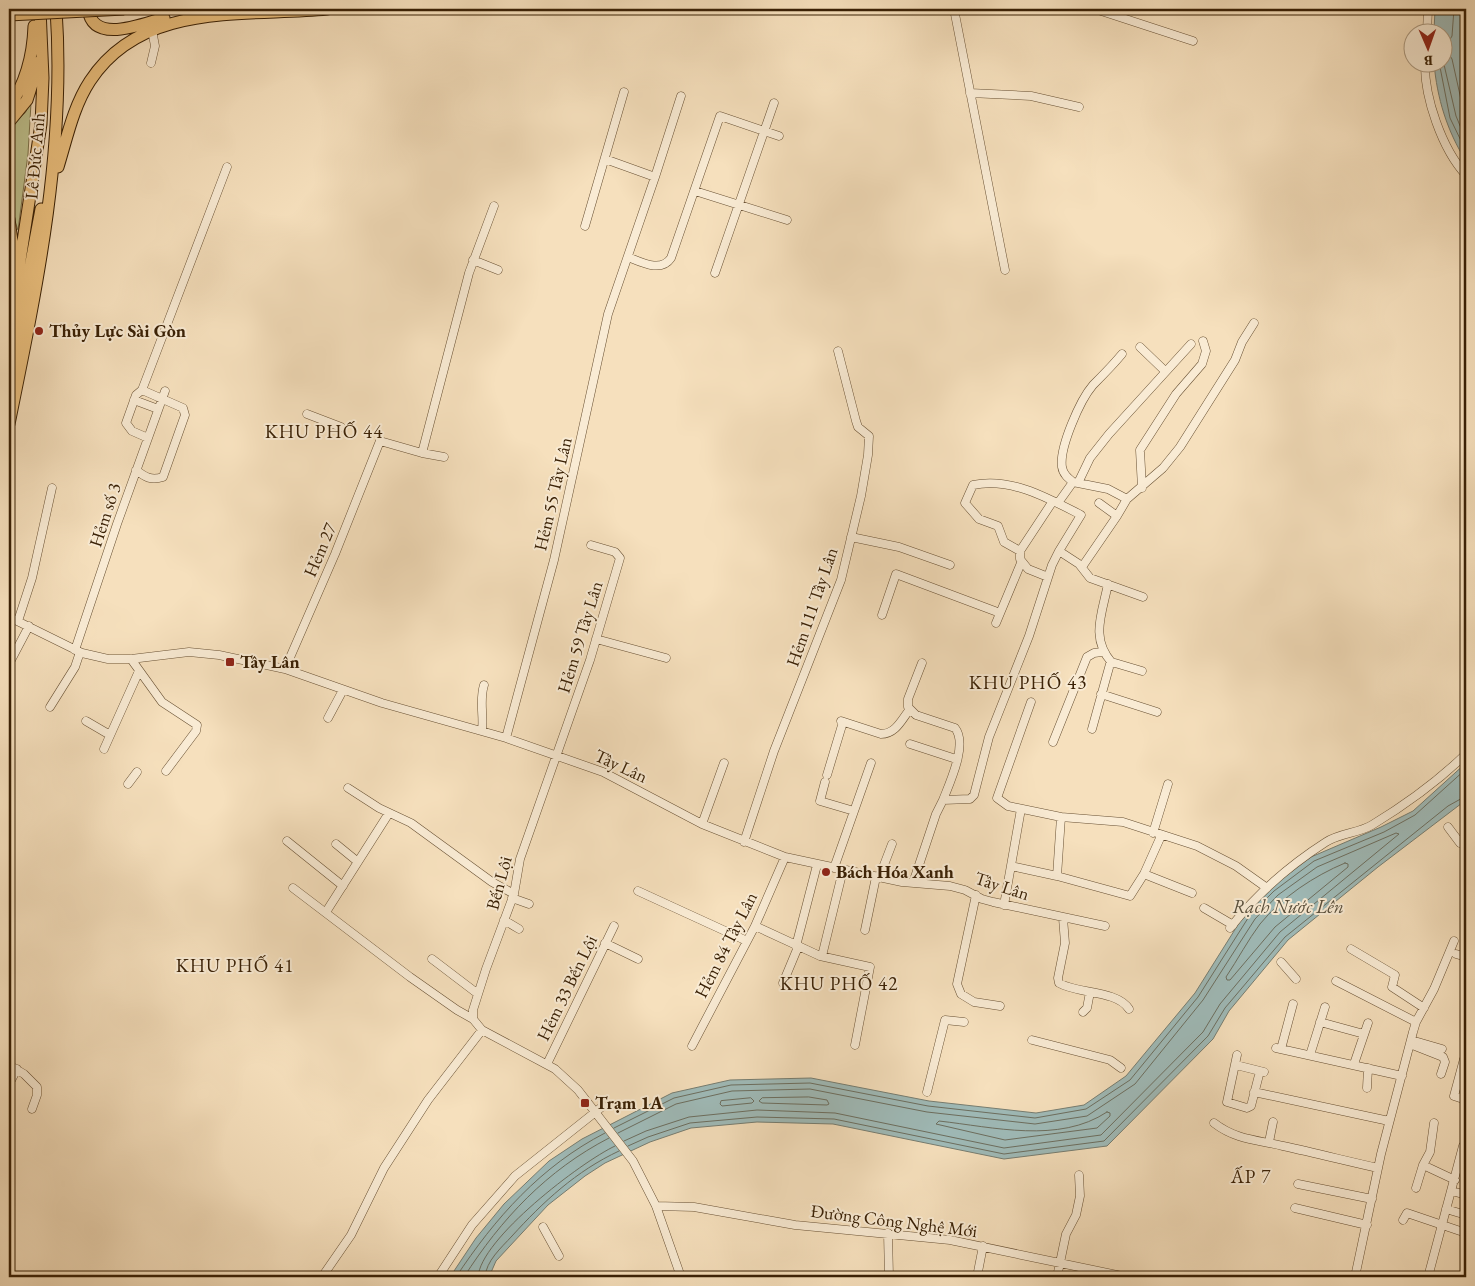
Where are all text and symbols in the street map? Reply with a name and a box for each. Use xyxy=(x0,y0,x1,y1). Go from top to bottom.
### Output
north arrow xyxy=(1402,22,1452,72)
text: B xyxy=(1424,52,1433,70)
street label: Lê Đức Anh xyxy=(19,112,50,200)
place label: Thủy Lực Sài Gòn xyxy=(49,319,186,342)
marker: Thủy Lực Sài Gòn xyxy=(33,325,45,337)
district label: KHU PHỐ 44 xyxy=(265,419,383,444)
street label: Hẻm 55 Tây Lân xyxy=(528,434,577,553)
street label: Hẻm số 3 xyxy=(83,480,126,550)
street label: Hẻm 27 xyxy=(298,519,341,580)
street label: Hẻm 111 Tây Lân xyxy=(780,544,843,669)
street label: Hẻm 59 Tây Lân xyxy=(552,578,608,696)
place label: Tây Lân xyxy=(240,650,300,673)
marker: Tây Lân xyxy=(224,656,236,668)
district label: KHU PHỐ 43 xyxy=(969,670,1087,695)
street label: Tây Lân xyxy=(591,743,652,788)
street label: Bến Lội xyxy=(480,853,517,912)
place label: Bách Hóa Xanh xyxy=(836,860,954,883)
marker: Bách Hóa Xanh xyxy=(820,866,832,878)
street label: Tây Lân xyxy=(972,866,1033,905)
street label: Hẻm 84 Tây Lân xyxy=(689,887,762,1002)
water label: Rạch Nước Lên xyxy=(1232,894,1344,919)
street label: Hẻm 33 Bến Lội xyxy=(531,931,602,1044)
district label: KHU PHỐ 41 xyxy=(176,953,294,978)
district label: KHU PHỐ 42 xyxy=(780,971,898,996)
place label: Trạm 1A xyxy=(595,1091,664,1114)
marker: Trạm 1A xyxy=(579,1097,591,1109)
district label: ẤP 7 xyxy=(1230,1164,1271,1189)
street label: Đường Công Nghệ Mới xyxy=(809,1199,979,1242)

